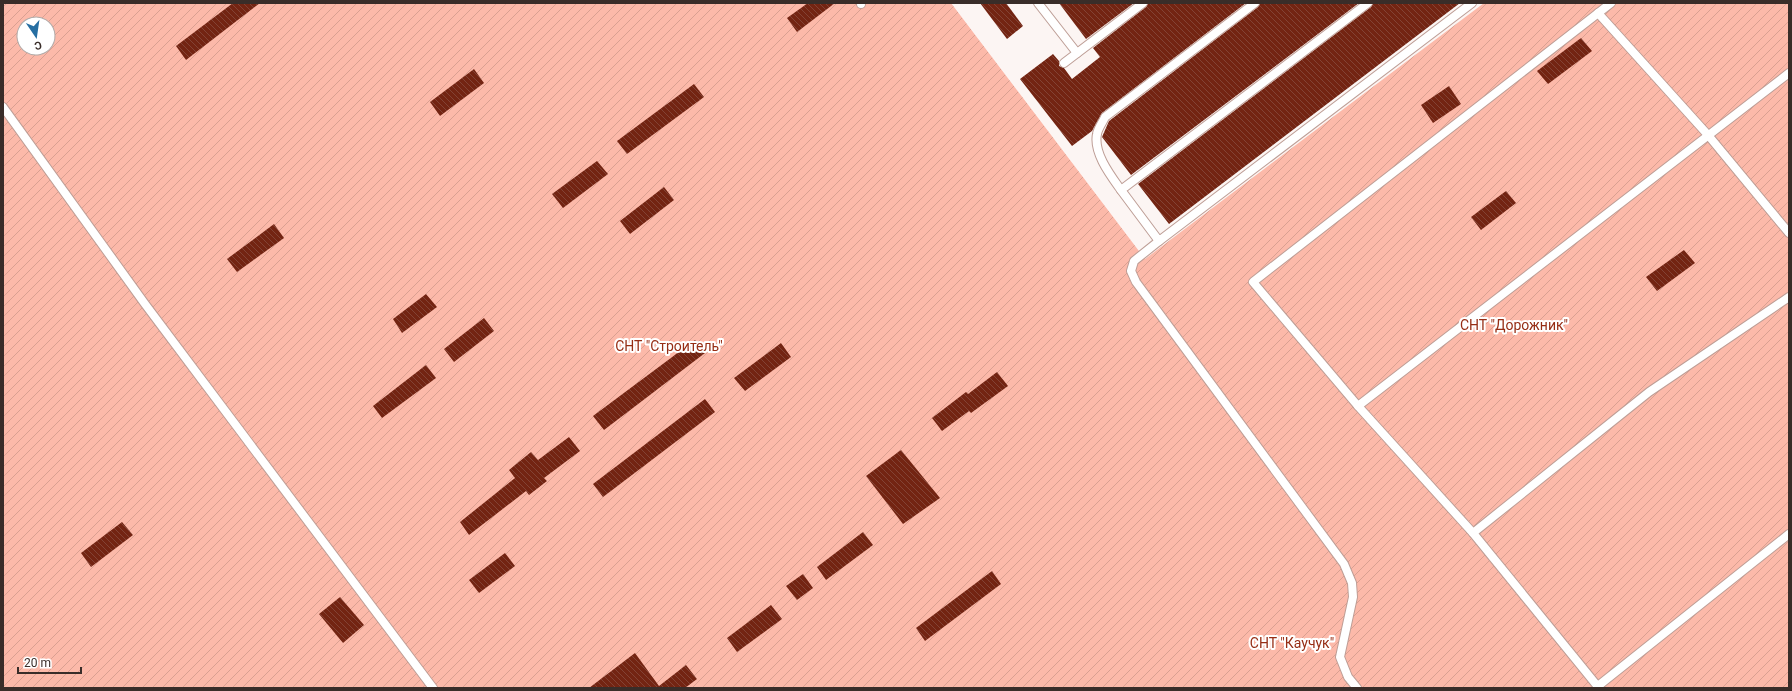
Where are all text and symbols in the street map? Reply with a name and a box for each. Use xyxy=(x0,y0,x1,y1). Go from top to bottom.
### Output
north arrow xyxy=(16,16,56,56)
text: С xyxy=(33,38,43,52)
park label: СНТ "Дорожник" xyxy=(1460,317,1568,333)
park label: СНТ "Строитель" xyxy=(615,338,723,354)
park label: СНТ "Каучук" xyxy=(1250,635,1334,651)
scale bar xyxy=(18,649,81,675)
text: 20 m xyxy=(24,656,51,670)

